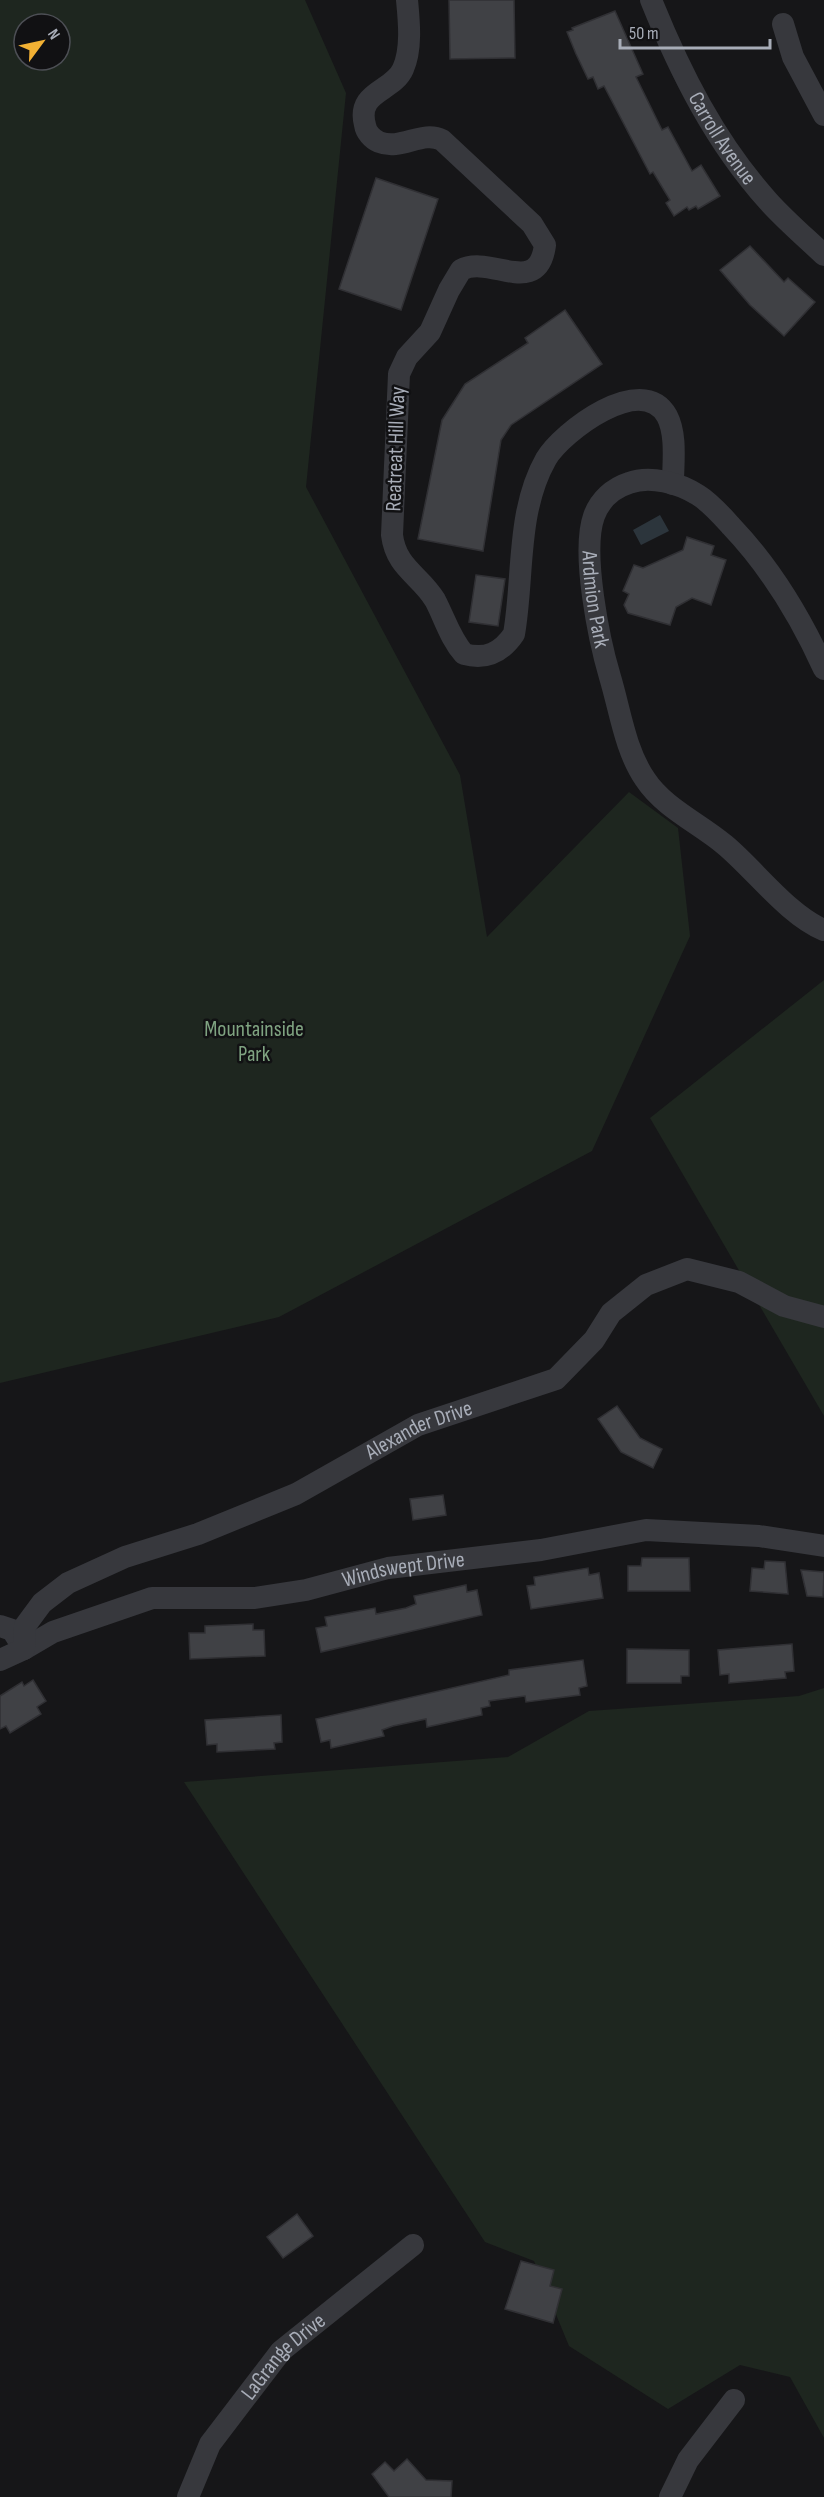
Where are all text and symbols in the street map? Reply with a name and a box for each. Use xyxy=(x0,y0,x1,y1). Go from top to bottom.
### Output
north arrow xyxy=(12,12,72,72)
scale bar xyxy=(620,12,770,50)
text: 50 m xyxy=(629,23,659,44)
text: N xyxy=(43,26,64,43)
street label: Carroll Avenue xyxy=(682,87,762,190)
street label: Reatreat Hill Way xyxy=(380,386,412,512)
street label: Ardmion Park xyxy=(576,550,616,651)
park label: Mountainside Park xyxy=(204,1016,304,1068)
street label: Alexander Drive xyxy=(360,1394,476,1466)
street label: Windswept Drive xyxy=(339,1546,466,1593)
street label: LaGrange Drive xyxy=(235,2307,331,2405)

